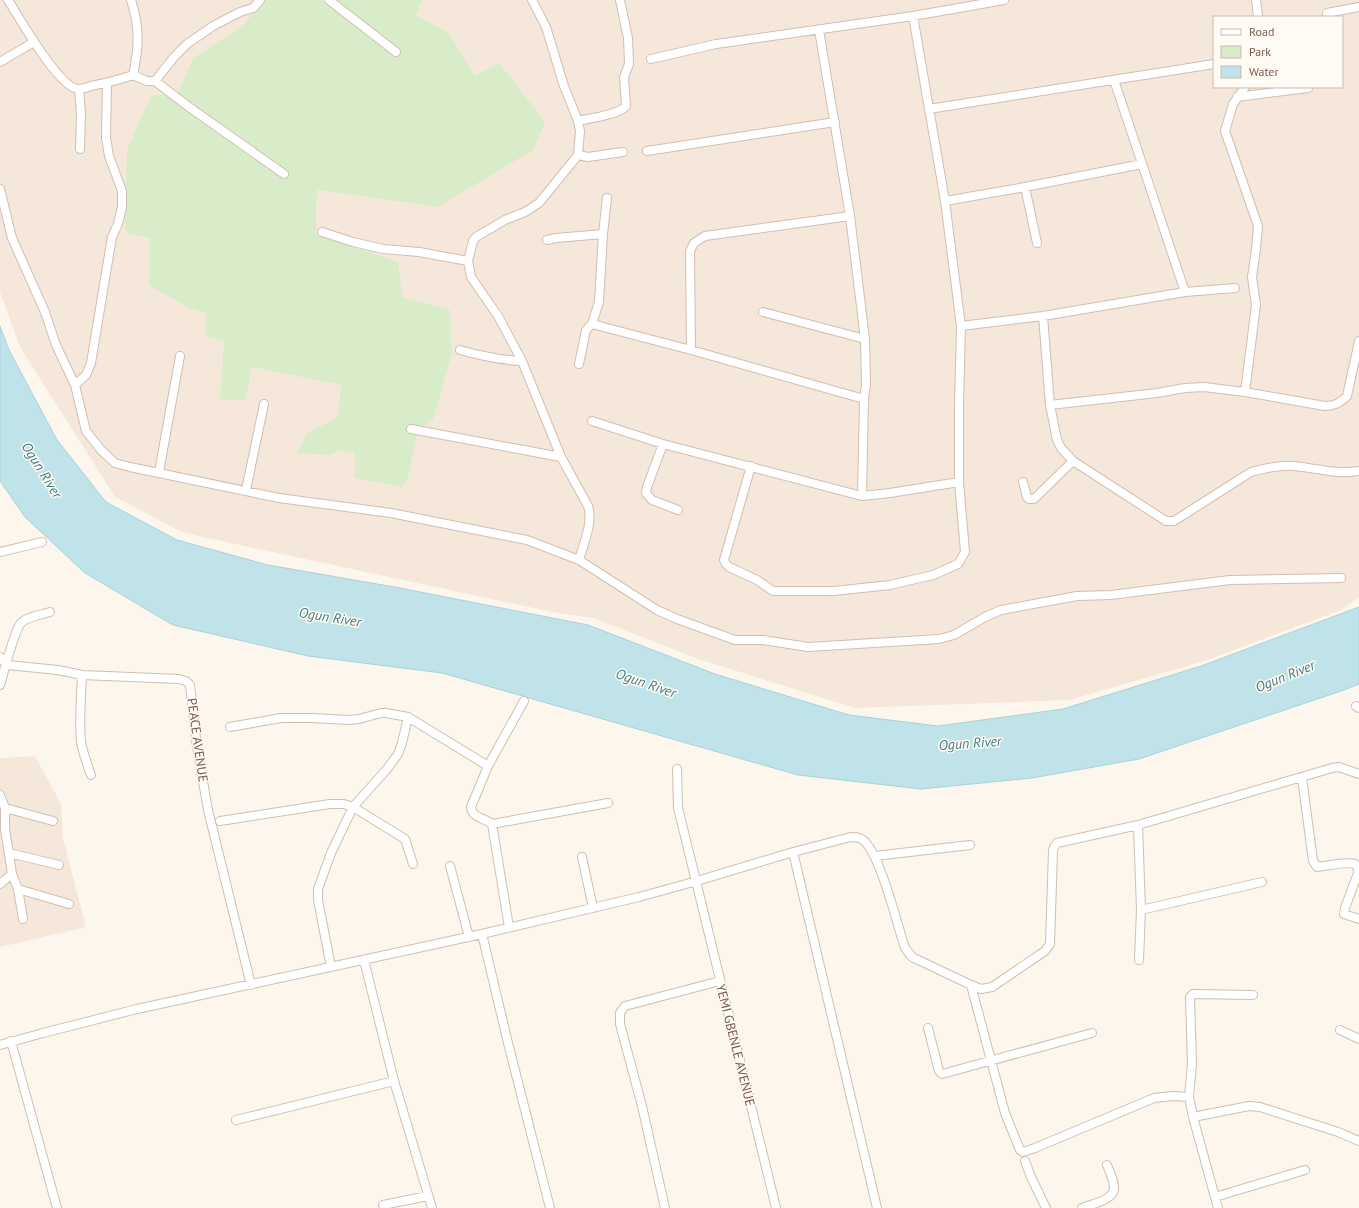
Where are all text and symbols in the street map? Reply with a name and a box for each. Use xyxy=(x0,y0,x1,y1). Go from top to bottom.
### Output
legend xyxy=(1213,16,1343,88)
text: Road xyxy=(1249,24,1274,39)
text: Park xyxy=(1249,44,1271,59)
text: Water xyxy=(1249,64,1279,79)
water label: Ogun River xyxy=(18,439,67,503)
water label: Ogun River xyxy=(298,603,364,631)
water label: Ogun River xyxy=(1253,655,1319,696)
water label: Ogun River xyxy=(613,664,680,702)
street label: PEACE AVENUE xyxy=(183,697,212,783)
water label: Ogun River xyxy=(938,732,1003,754)
street label: YEMI GBENLE AVENUE xyxy=(712,982,759,1108)

